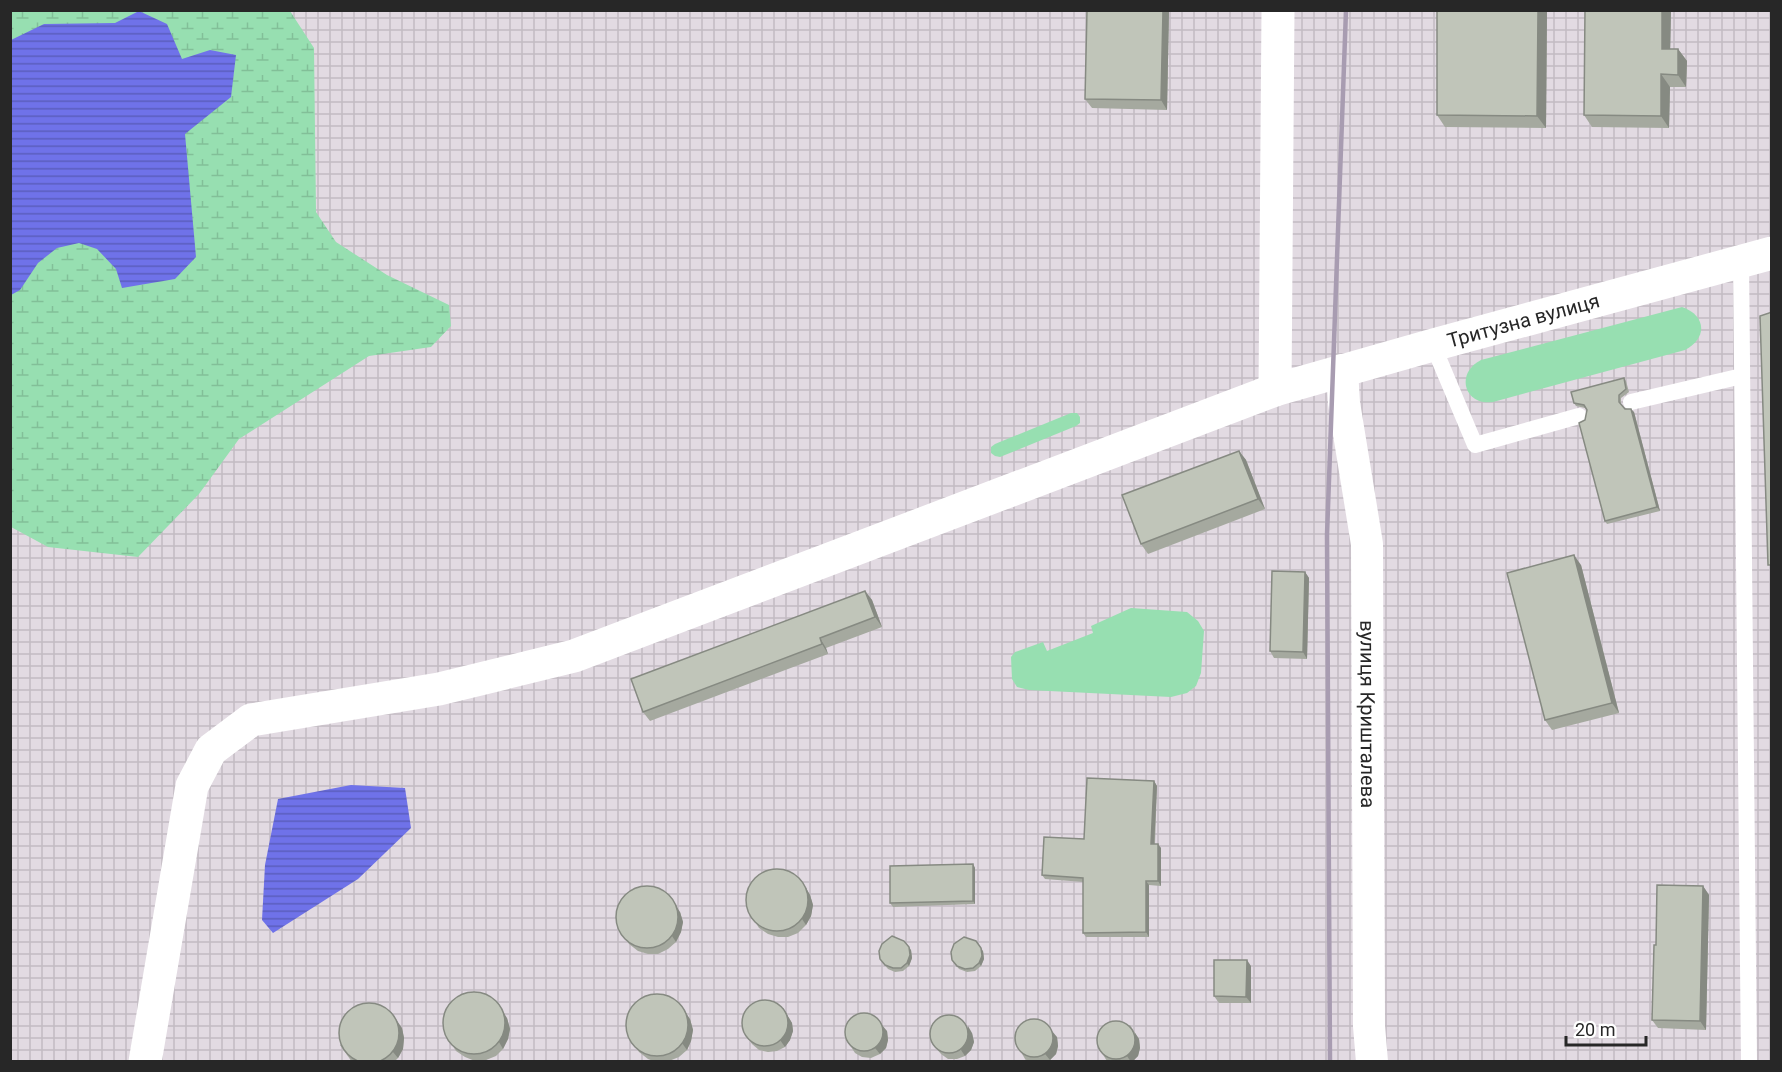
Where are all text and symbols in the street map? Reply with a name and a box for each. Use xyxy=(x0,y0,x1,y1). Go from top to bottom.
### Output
street label: Тритузна вулиця xyxy=(1445,288,1602,353)
street label: вулиця Кришталева xyxy=(1355,620,1380,808)
scale bar xyxy=(1566,1009,1646,1047)
text: 20 m xyxy=(1575,1019,1615,1040)

